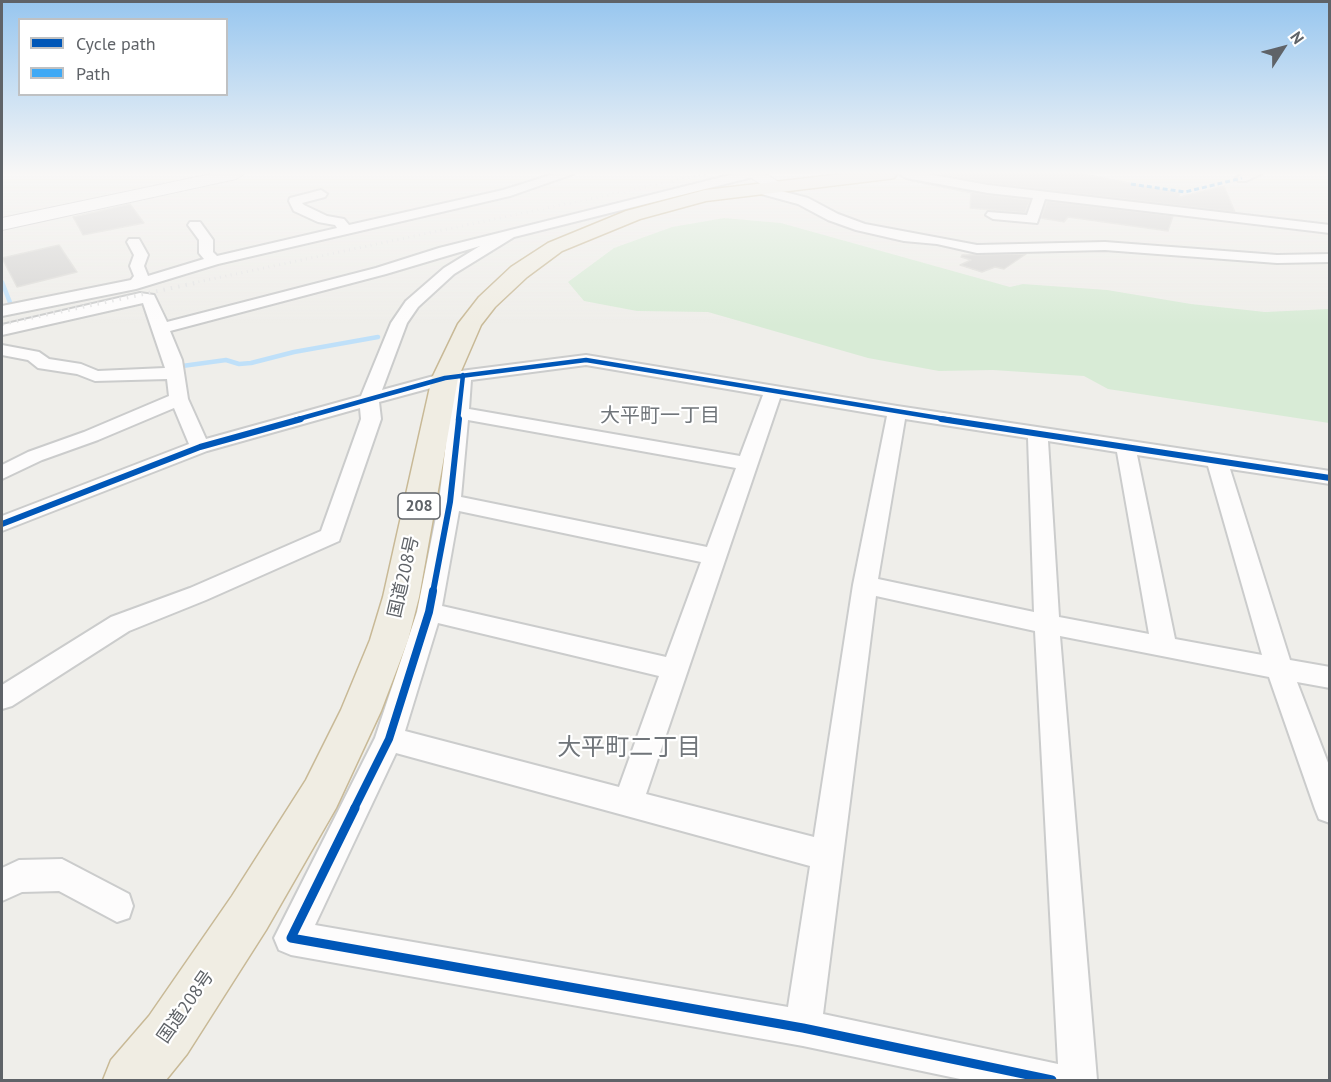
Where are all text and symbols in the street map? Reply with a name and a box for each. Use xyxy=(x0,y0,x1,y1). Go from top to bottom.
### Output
legend xyxy=(18,18,228,96)
north arrow xyxy=(1253,18,1313,78)
text: N xyxy=(1286,27,1309,48)
text: Cycle path xyxy=(76,32,156,55)
text: Path xyxy=(76,62,110,85)
district label: 大平町一丁目 xyxy=(600,404,720,428)
road number: 208 xyxy=(398,493,440,519)
street label: 国道208号 xyxy=(384,534,424,620)
district label: 大平町二丁目 xyxy=(557,734,701,762)
street label: 国道208号 xyxy=(153,967,219,1047)

